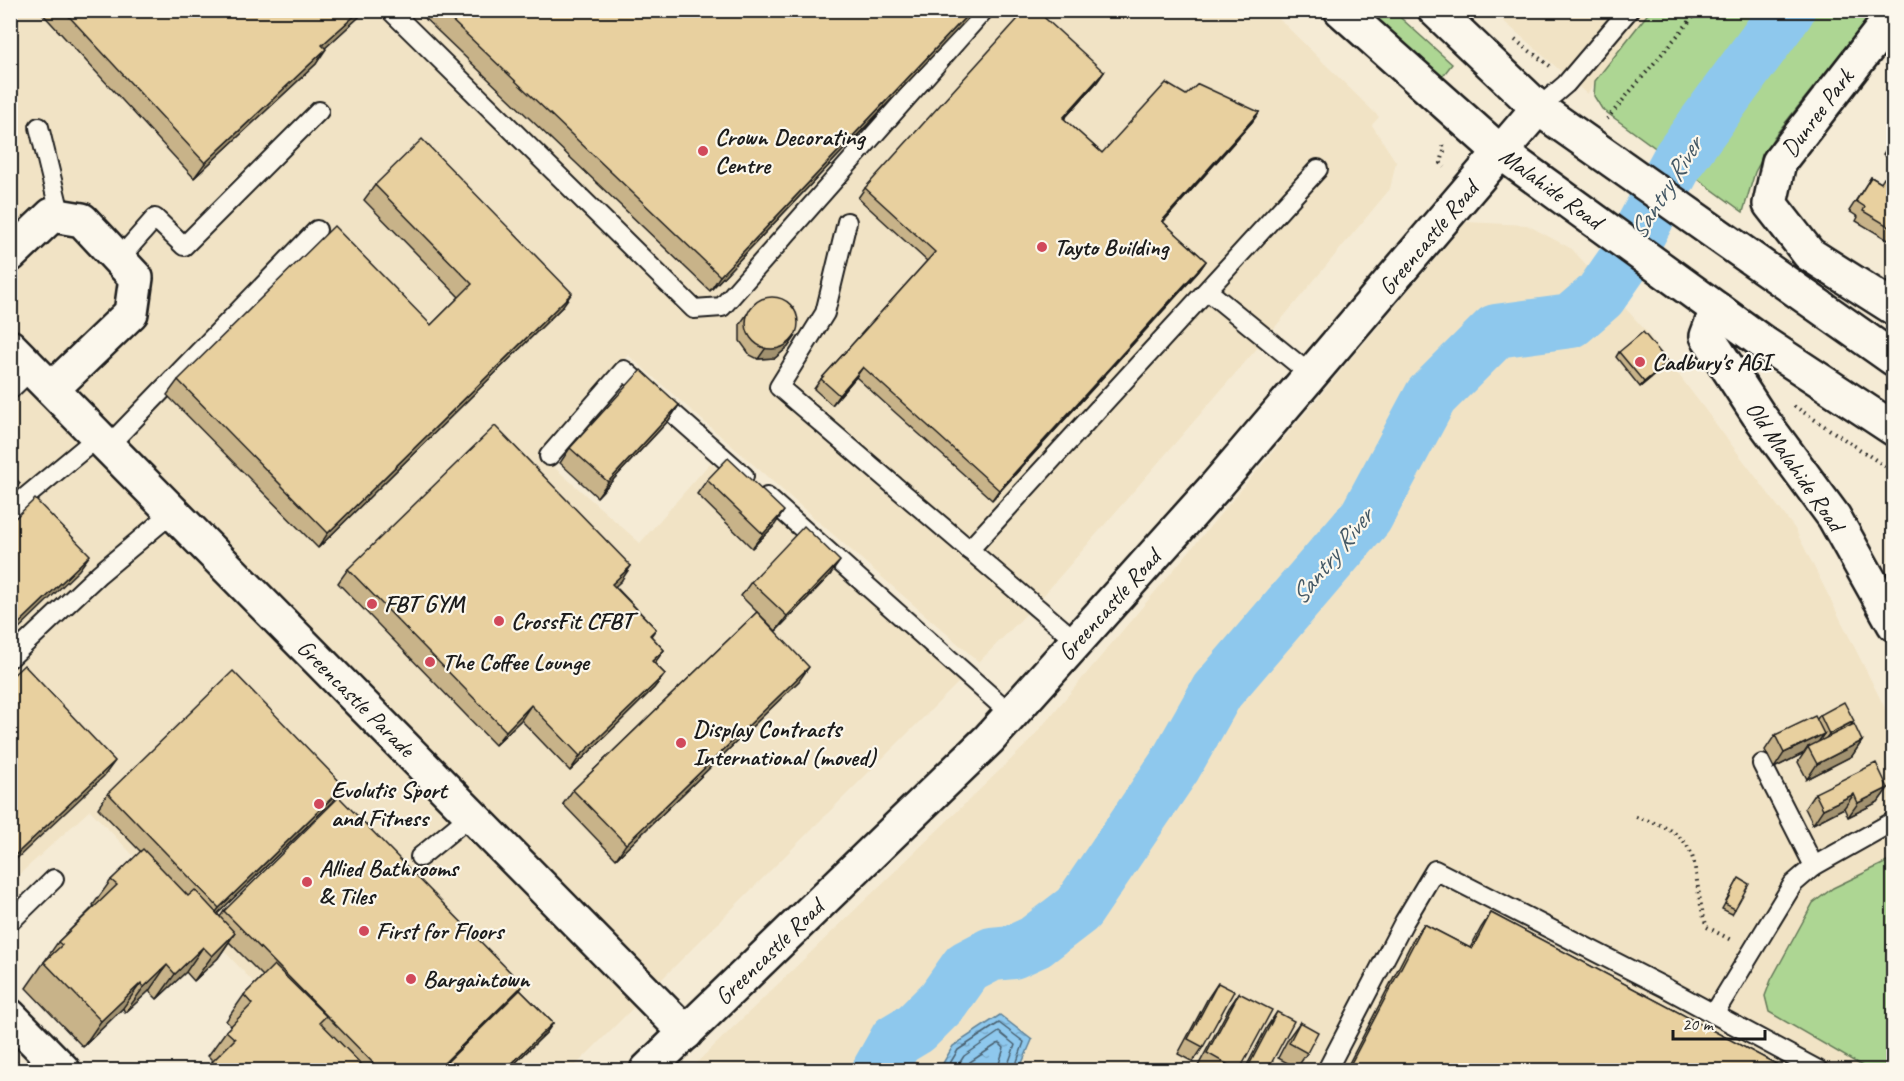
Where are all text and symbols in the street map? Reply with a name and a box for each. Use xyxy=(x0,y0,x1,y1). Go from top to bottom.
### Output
street label: Dunree Park xyxy=(1774,62,1861,163)
place label: Crown Decorating Centre xyxy=(715,122,867,180)
water label: Santry River xyxy=(1621,127,1712,245)
street label: Malahide Road xyxy=(1494,141,1611,238)
marker: Crown Decorating Centre xyxy=(696,144,710,158)
street label: Greencastle Road xyxy=(1372,172,1487,301)
place label: Tayto Building xyxy=(1054,232,1170,262)
marker: Tayto Building xyxy=(1035,240,1049,254)
place label: Cadbury's AGI xyxy=(1652,347,1776,377)
marker: Cadbury's AGI xyxy=(1633,355,1647,369)
street label: Old Malahide Road xyxy=(1739,395,1853,540)
water label: Santry River xyxy=(1283,498,1383,611)
street label: Greencastle Road xyxy=(1051,540,1169,667)
place label: FBT GYM xyxy=(384,589,466,619)
marker: FBT GYM xyxy=(365,597,379,611)
place label: CrossFit CFBT xyxy=(511,606,639,636)
marker: CrossFit CFBT xyxy=(492,614,506,628)
street label: Greencastle Parade xyxy=(291,633,423,765)
place label: The Coffee Lounge xyxy=(442,647,591,677)
marker: The Coffee Lounge xyxy=(423,655,437,669)
place label: Display Contracts International (moved) xyxy=(693,714,878,772)
marker: Display Contracts International (moved) xyxy=(674,736,688,750)
place label: Evolutis Sport and Fitness xyxy=(331,775,449,833)
marker: Evolutis Sport and Fitness xyxy=(312,797,326,811)
place label: Allied Bathrooms & Tiles xyxy=(319,853,460,911)
marker: Allied Bathrooms & Tiles xyxy=(300,875,314,889)
street label: Greencastle Road xyxy=(708,890,832,1011)
place label: First for Floors xyxy=(376,916,506,946)
marker: First for Floors xyxy=(357,924,371,938)
place label: Bargaintown xyxy=(423,964,531,994)
marker: Bargaintown xyxy=(404,972,418,986)
scale bar xyxy=(1673,1003,1764,1041)
text: 20 m xyxy=(1682,1013,1715,1035)

